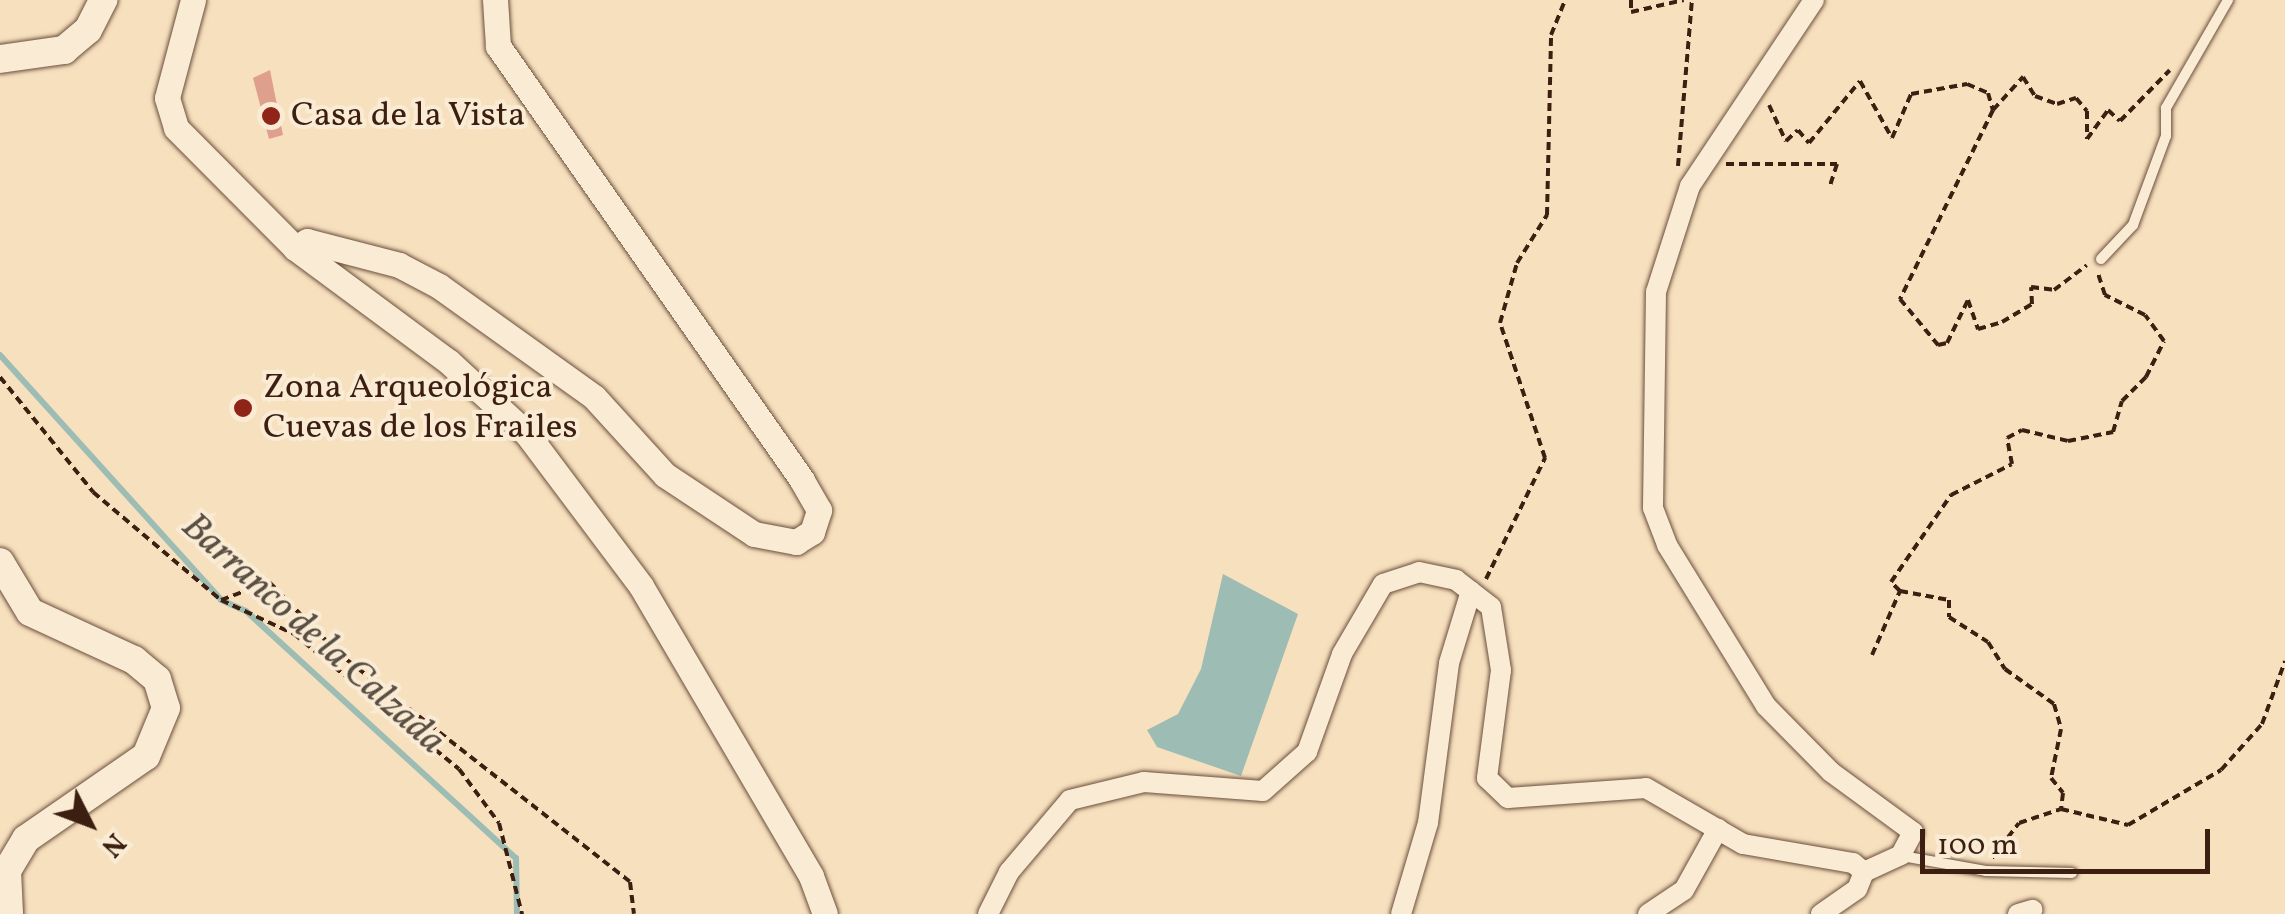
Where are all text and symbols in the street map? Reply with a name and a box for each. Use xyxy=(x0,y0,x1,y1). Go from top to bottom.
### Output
place label: Casa de la Vista xyxy=(291,95,526,137)
marker: Casa de la Vista xyxy=(260,105,282,127)
place label: Zona Arqueológica Cuevas de los Frailes xyxy=(263,367,577,449)
marker: Zona Arqueológica Cuevas de los Frailes xyxy=(232,397,254,419)
water label: Barranco de la Calzada xyxy=(171,505,453,765)
north arrow xyxy=(40,774,140,874)
scale bar xyxy=(1925,809,2215,871)
text: N xyxy=(91,824,134,865)
text: 100 m xyxy=(1937,825,2018,867)

